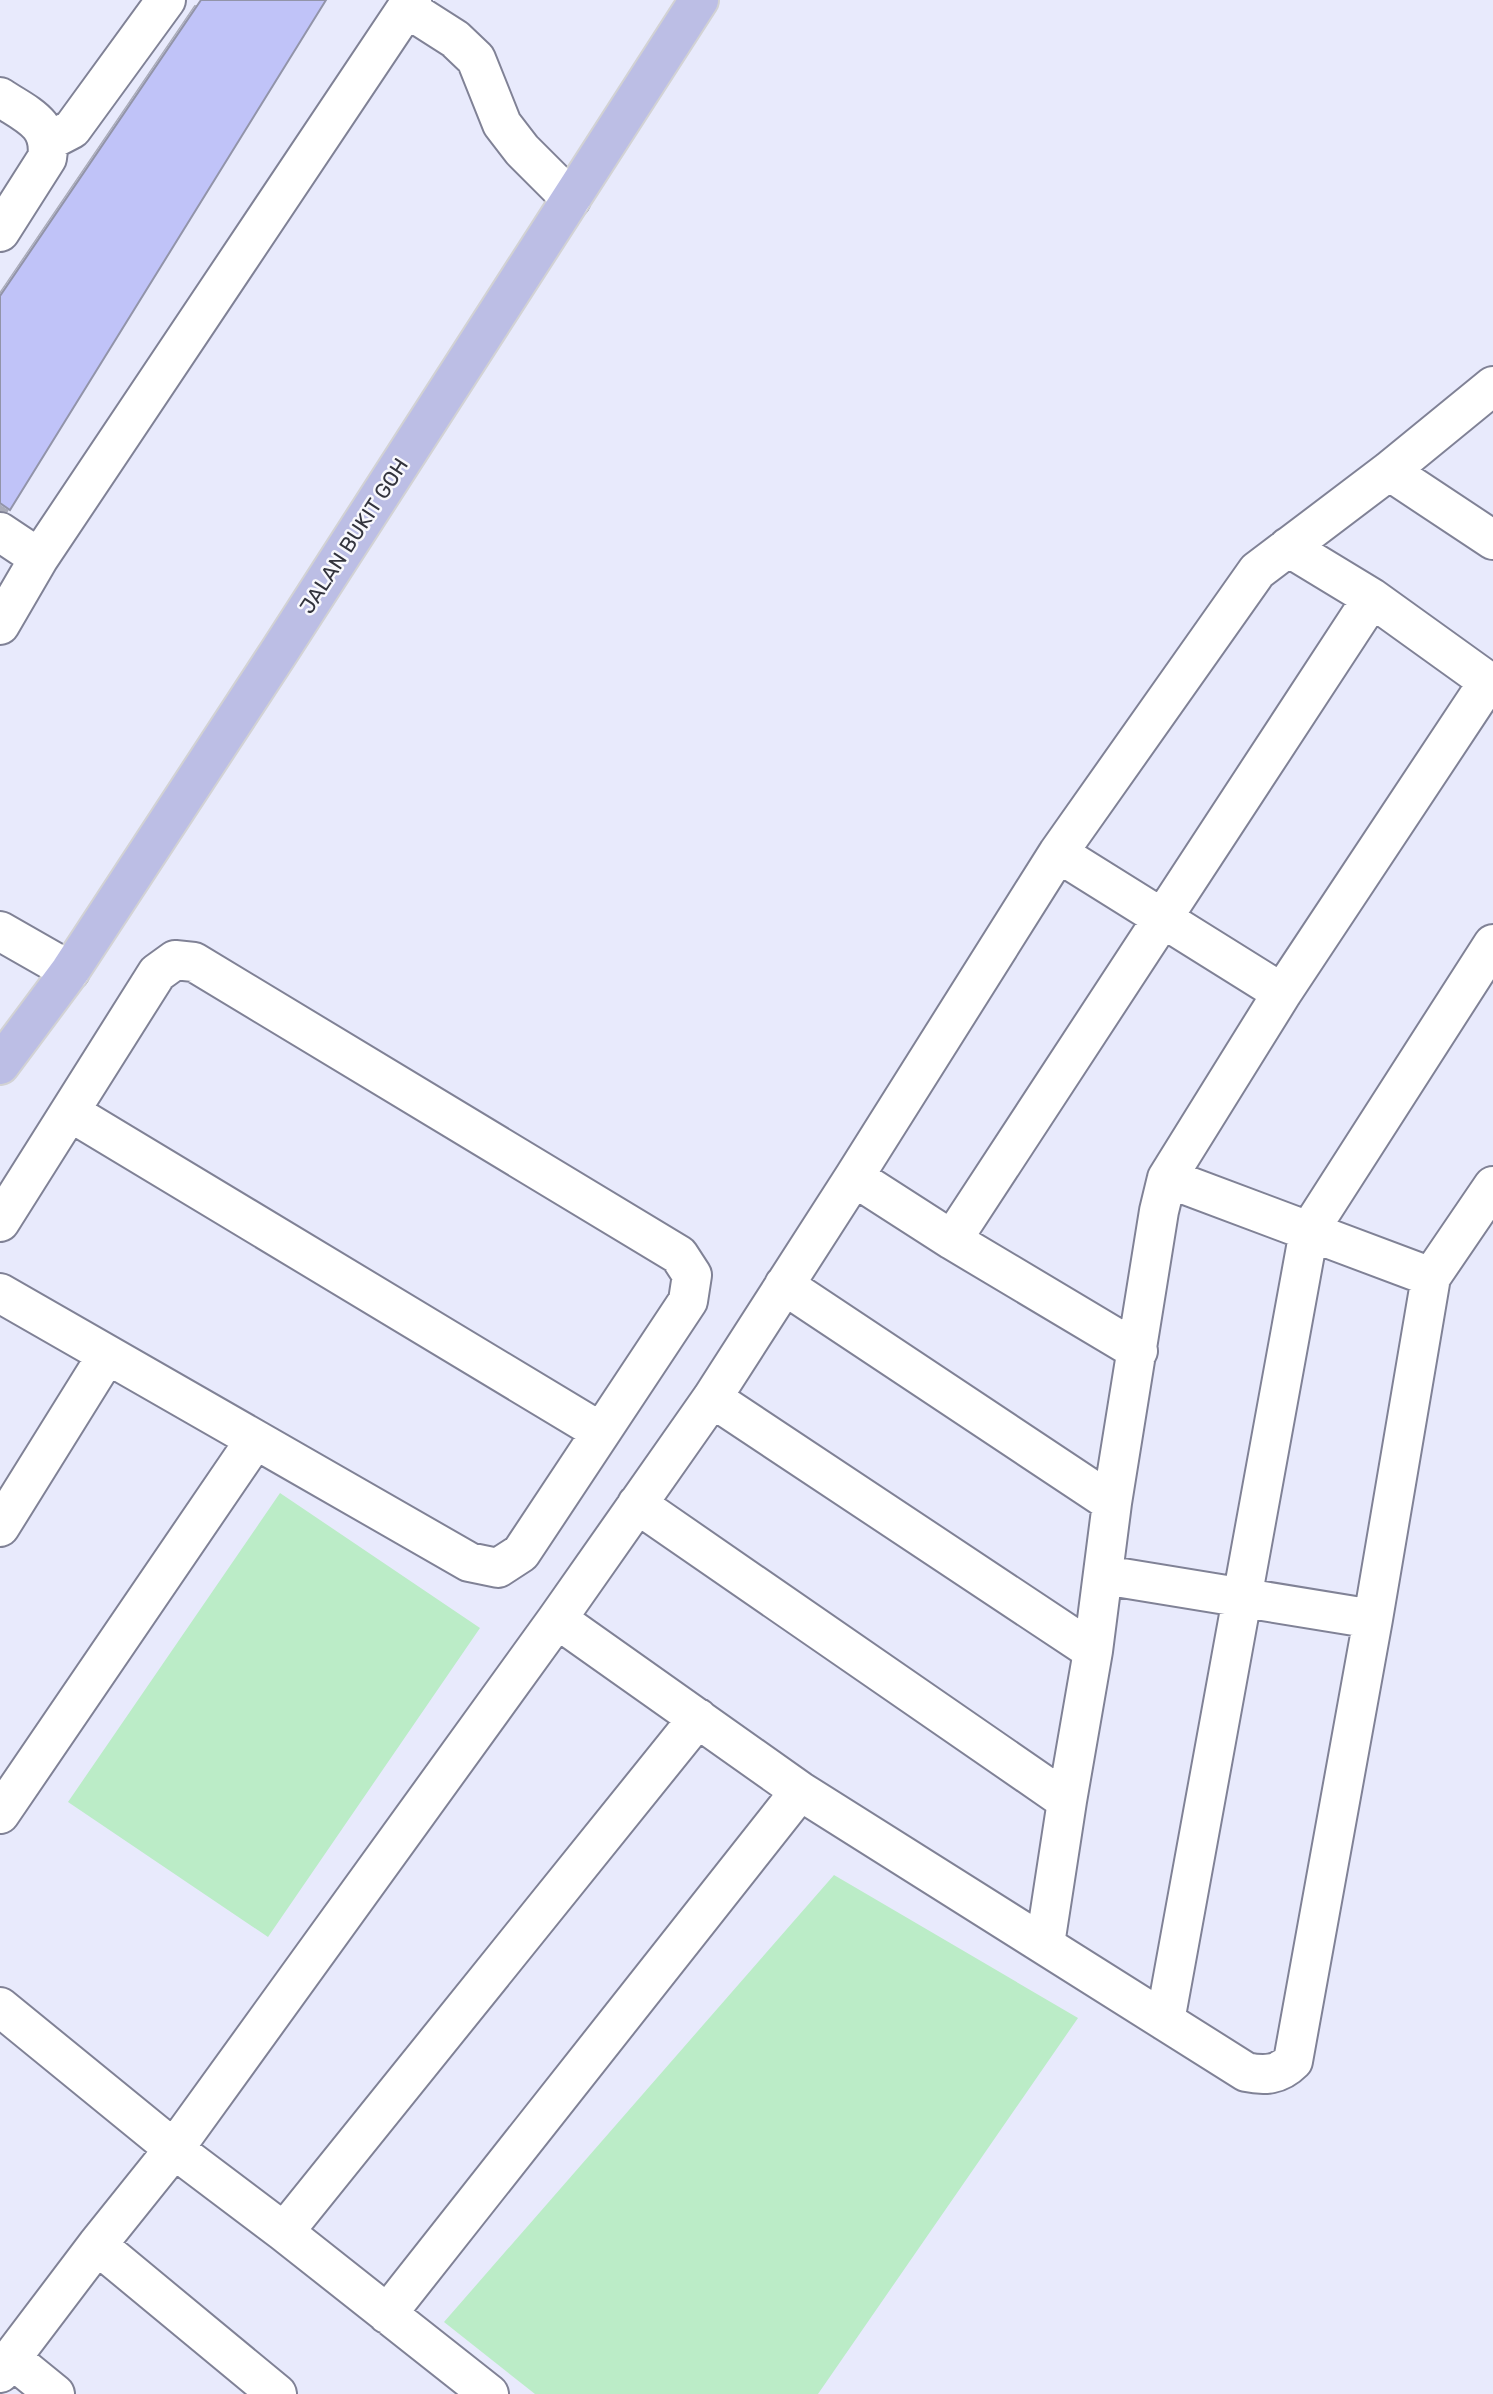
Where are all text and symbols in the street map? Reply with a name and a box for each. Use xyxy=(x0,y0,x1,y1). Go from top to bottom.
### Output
street label: JALAN BUKIT GOH xyxy=(294,453,413,618)

